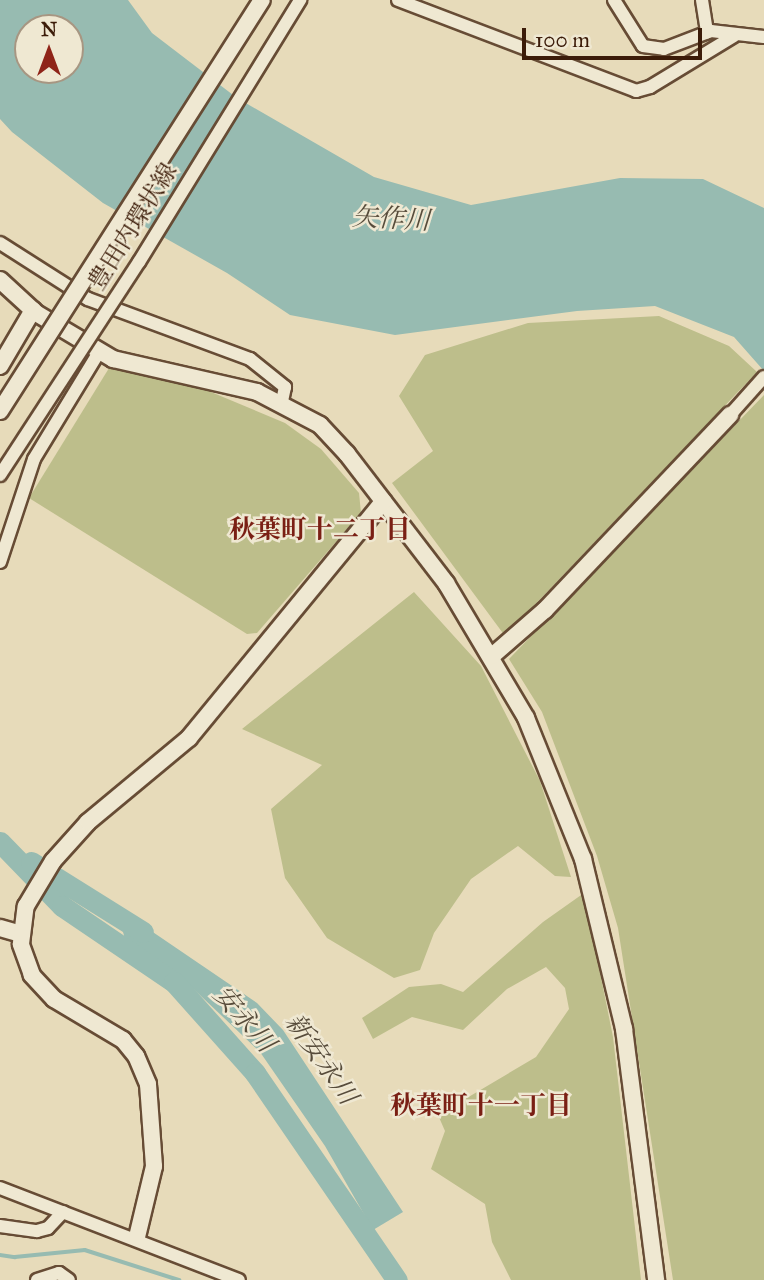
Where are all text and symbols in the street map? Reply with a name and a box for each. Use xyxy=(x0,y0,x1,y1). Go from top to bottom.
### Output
north arrow xyxy=(14,14,84,84)
scale bar xyxy=(526,14,706,58)
text: N xyxy=(41,18,57,41)
text: 100 m xyxy=(535,27,590,53)
street label: 豊田内環状線 xyxy=(83,158,183,296)
water label: 矢作川 xyxy=(351,201,431,237)
district label: 秋葉町十二丁目 xyxy=(229,514,411,546)
water label: 安永川 xyxy=(207,979,281,1059)
water label: 新安永川 xyxy=(278,1007,364,1111)
district label: 秋葉町十一丁目 xyxy=(390,1090,572,1122)

